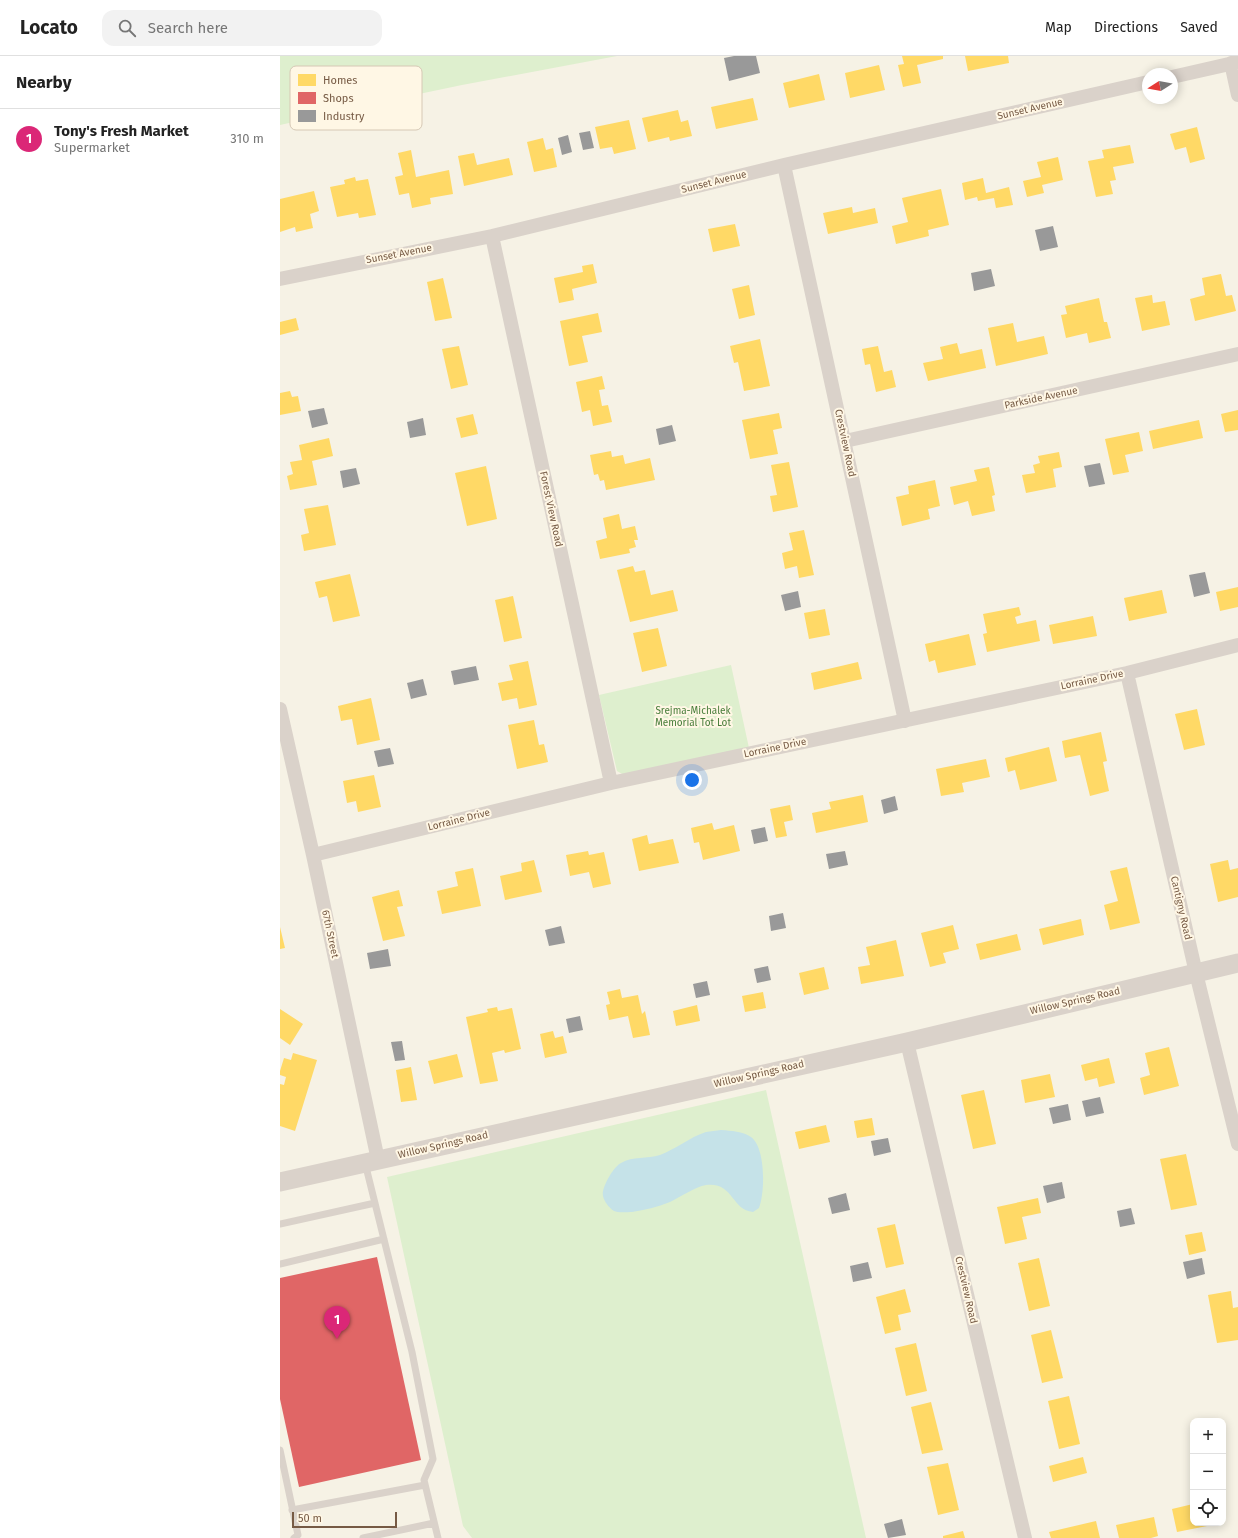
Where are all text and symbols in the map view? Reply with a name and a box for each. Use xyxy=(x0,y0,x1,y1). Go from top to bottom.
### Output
search box xyxy=(102,10,382,46)
text: Locato xyxy=(20,16,78,39)
icon: search xyxy=(116,17,138,39)
text: Search here xyxy=(148,19,228,37)
text: Map xyxy=(1045,19,1072,36)
text: Directions xyxy=(1094,19,1158,36)
text: Saved xyxy=(1180,19,1218,36)
legend xyxy=(290,66,422,130)
north arrow xyxy=(1142,68,1178,104)
text: Nearby xyxy=(16,72,71,93)
text: Homes xyxy=(323,74,357,87)
text: Shops xyxy=(323,92,354,105)
street label: Sunset Avenue xyxy=(996,96,1064,122)
text: Industry xyxy=(323,110,365,123)
text: Tony's Fresh Market xyxy=(54,122,189,140)
text: 1 xyxy=(26,131,32,146)
text: 310 m xyxy=(230,131,264,146)
text: Supermarket xyxy=(54,140,130,155)
street label: Sunset Avenue xyxy=(680,168,748,196)
street label: Sunset Avenue xyxy=(365,242,433,266)
street label: Parkside Avenue xyxy=(1003,384,1079,412)
street label: Crestview Road xyxy=(832,408,858,478)
street label: Forest View Road xyxy=(537,470,565,548)
street label: Lorraine Drive xyxy=(1060,668,1124,692)
park label: Srejma-Michalek Memorial Tot Lot xyxy=(655,705,731,729)
street label: Lorraine Drive xyxy=(743,736,807,760)
your location xyxy=(682,770,702,790)
street label: Lorraine Drive xyxy=(427,806,491,834)
street label: Cantigny Road xyxy=(1168,875,1194,941)
street label: 67th Street xyxy=(319,909,341,959)
street label: Willow Springs Road xyxy=(1029,985,1121,1017)
street label: Willow Springs Road xyxy=(713,1058,805,1090)
street label: Willow Springs Road xyxy=(397,1129,489,1161)
street label: Crestview Road xyxy=(952,1255,980,1325)
pin: 1 xyxy=(324,1306,350,1339)
map controls xyxy=(1190,1418,1226,1526)
button: + xyxy=(1190,1418,1226,1454)
button: − xyxy=(1190,1454,1226,1490)
button: locate xyxy=(1190,1490,1226,1526)
scale bar xyxy=(292,1510,397,1529)
text: 50 m xyxy=(298,1512,322,1525)

